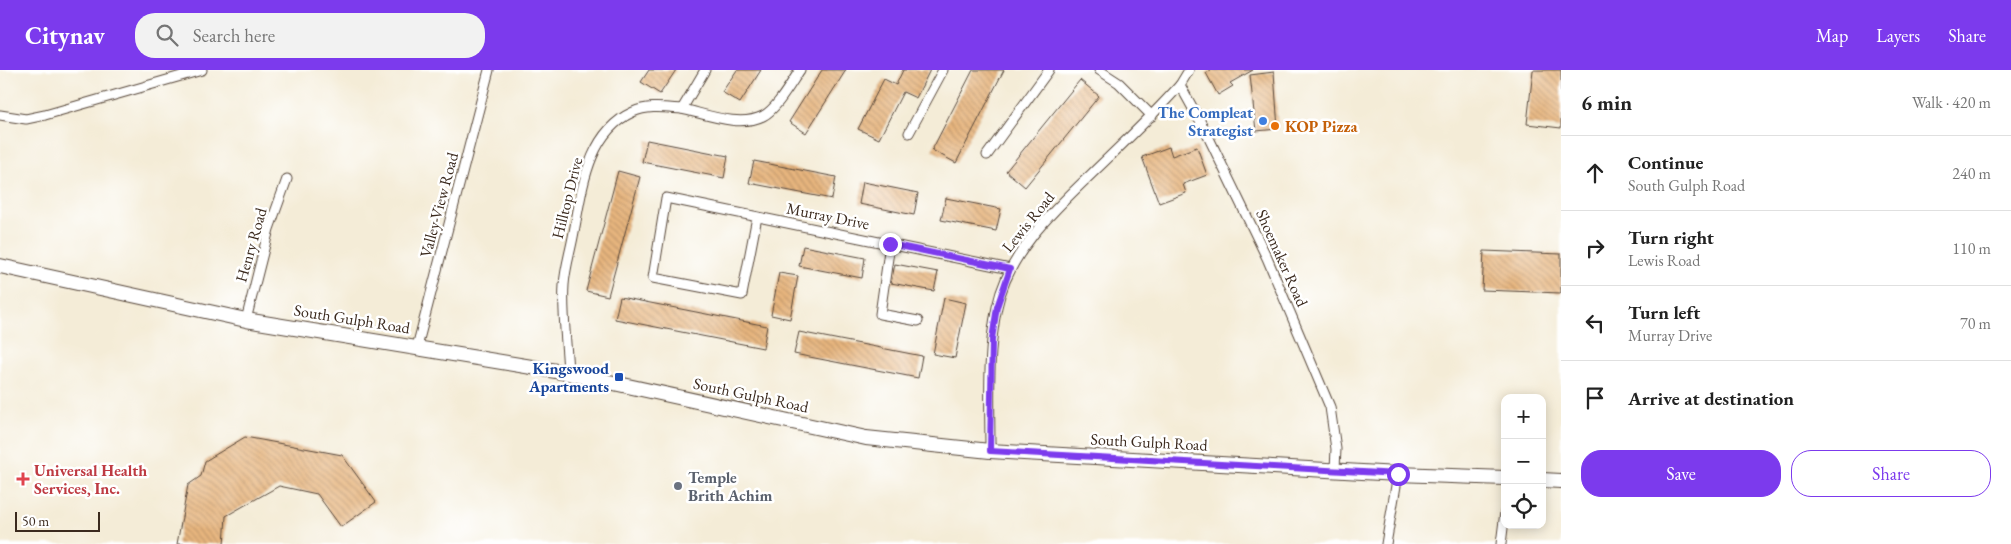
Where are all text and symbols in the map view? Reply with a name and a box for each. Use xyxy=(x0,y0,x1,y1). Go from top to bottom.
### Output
search box xyxy=(135,13,485,58)
text: Citynav xyxy=(25,20,105,51)
icon: search xyxy=(153,21,181,49)
text: Search here xyxy=(193,23,275,48)
text: Map xyxy=(1816,24,1848,47)
text: Layers xyxy=(1876,24,1920,47)
text: Share xyxy=(1948,24,1986,47)
text: 6 min xyxy=(1581,89,1632,116)
text: Walk · 420 m xyxy=(1912,92,1991,113)
place label: The Compleat Strategist xyxy=(1158,102,1253,141)
marker: The Compleat Strategist xyxy=(1257,115,1269,127)
place label: KOP Pizza xyxy=(1285,116,1359,137)
marker: KOP Pizza xyxy=(1269,120,1281,132)
street label: Valley-View Road xyxy=(415,149,463,260)
text: Continue xyxy=(1628,150,1703,175)
street label: Hilltop Drive xyxy=(547,155,587,241)
icon: ahead xyxy=(1581,159,1609,187)
text: 240 m xyxy=(1952,163,1991,184)
text: South Gulph Road xyxy=(1628,175,1745,196)
street label: Lewis Road xyxy=(997,187,1059,257)
street label: Murray Drive xyxy=(785,198,871,234)
street label: Henry Road xyxy=(230,204,272,285)
street label: Shoemaker Road xyxy=(1251,206,1313,311)
text: Turn right xyxy=(1628,225,1714,250)
route end xyxy=(879,233,902,256)
icon: right xyxy=(1581,234,1609,262)
text: 110 m xyxy=(1952,238,1991,259)
text: Lewis Road xyxy=(1628,250,1700,271)
street label: South Gulph Road xyxy=(292,299,412,339)
text: Turn left xyxy=(1628,300,1700,325)
icon: left xyxy=(1581,309,1609,337)
text: 70 m xyxy=(1960,313,1991,334)
text: Murray Drive xyxy=(1628,325,1712,346)
place label: Kingswood Apartments xyxy=(528,358,609,397)
marker: Kingswood Apartments xyxy=(613,371,625,383)
street label: South Gulph Road xyxy=(692,373,811,418)
icon: arrive xyxy=(1581,384,1609,412)
text: Arrive at destination xyxy=(1628,386,1794,411)
map controls xyxy=(1501,394,1546,529)
button: + xyxy=(1501,394,1546,439)
street label: South Gulph Road xyxy=(1090,428,1209,456)
button: − xyxy=(1501,439,1546,484)
button: Save xyxy=(1581,450,1781,497)
button: Share xyxy=(1791,450,1991,497)
place label: Universal Health Services, Inc. xyxy=(34,460,147,499)
route start xyxy=(1387,463,1410,486)
place label: Temple Brith Achim xyxy=(688,467,772,506)
marker: Universal Health Services, Inc. xyxy=(16,472,30,486)
marker: Temple Brith Achim xyxy=(672,480,684,492)
button: locate xyxy=(1501,484,1546,529)
scale bar xyxy=(15,509,100,532)
text: 50 m xyxy=(22,512,49,530)

